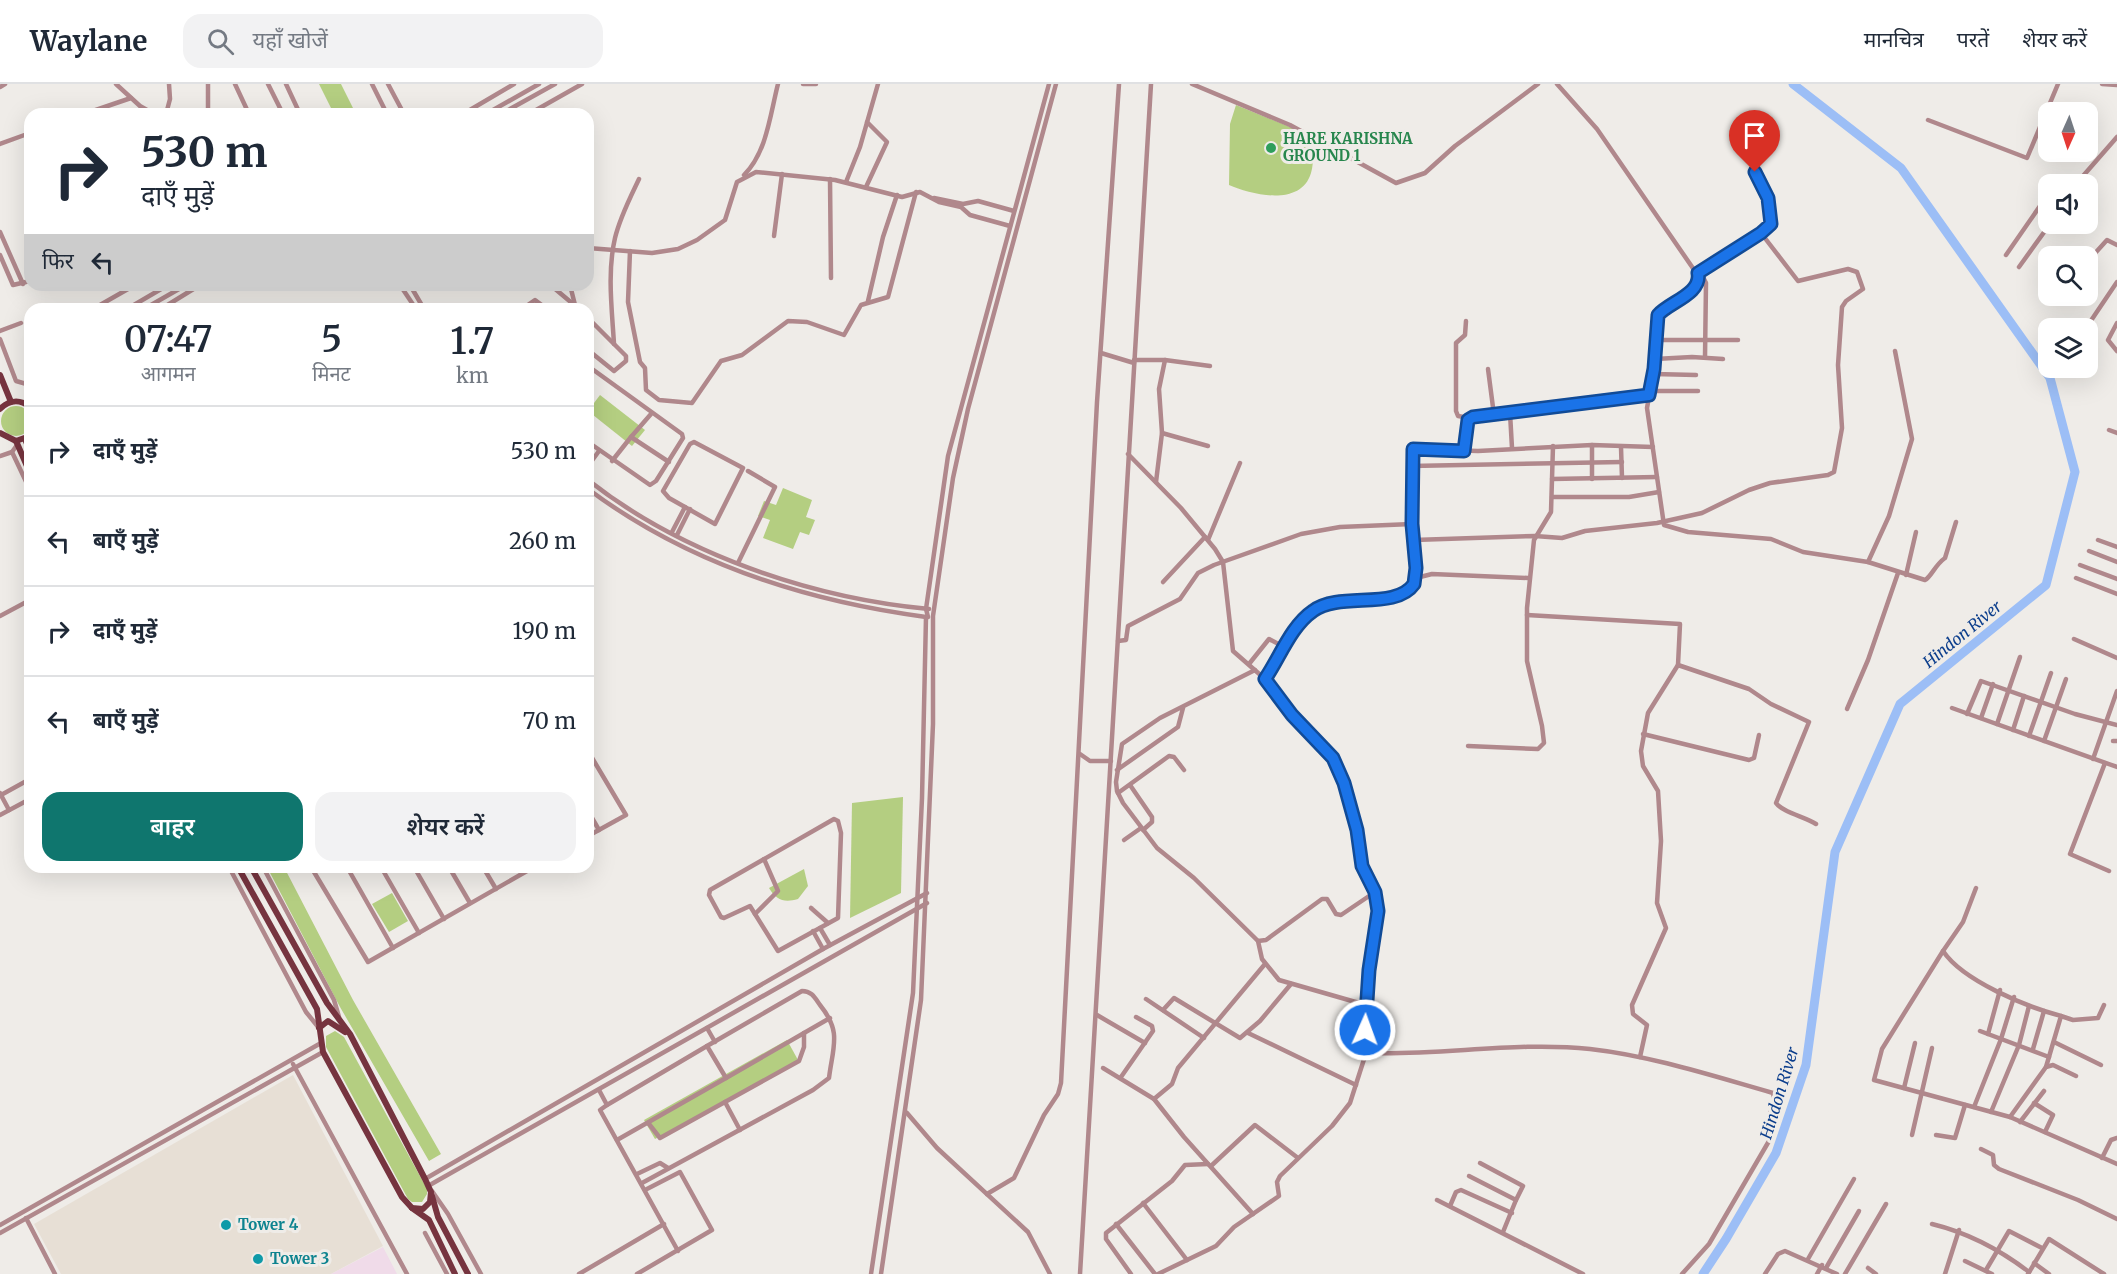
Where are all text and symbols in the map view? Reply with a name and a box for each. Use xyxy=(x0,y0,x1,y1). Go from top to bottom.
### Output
search box xyxy=(183,14,603,68)
text: Waylane xyxy=(30,23,147,59)
icon: search xyxy=(204,25,237,58)
text: यहाँ खोजें xyxy=(252,26,328,54)
text: मानचित्र xyxy=(1864,26,1924,53)
text: परतें xyxy=(1957,26,1989,53)
text: शेयर करें xyxy=(2022,26,2087,53)
north arrow xyxy=(2038,102,2098,162)
map controls xyxy=(2038,102,2098,378)
pin xyxy=(1729,110,1780,172)
icon: arrive xyxy=(1738,119,1771,152)
text: 530 m xyxy=(141,126,268,178)
place label: HARE KARISHNA GROUND 1 xyxy=(1283,129,1413,165)
icon: right xyxy=(42,132,120,210)
marker: HARE KARISHNA GROUND 1 xyxy=(1264,141,1278,155)
button: sound xyxy=(2038,174,2098,234)
text: दाएँ मुड़ें xyxy=(141,178,214,212)
icon: left xyxy=(86,246,119,279)
button: search xyxy=(2038,246,2098,306)
text: फिर xyxy=(42,247,74,275)
text: 07:47 xyxy=(124,317,213,362)
text: 5 xyxy=(321,317,342,362)
button: layers xyxy=(2038,318,2098,378)
text: 1.7 xyxy=(450,319,494,364)
text: आगमन xyxy=(141,361,196,386)
text: मिनट xyxy=(312,361,351,386)
text: km xyxy=(456,363,489,388)
icon: right xyxy=(42,435,75,468)
text: दाएँ मुड़ें xyxy=(93,436,157,464)
text: 530 m xyxy=(511,437,576,465)
icon: left xyxy=(42,525,75,558)
text: बाएँ मुड़ें xyxy=(93,526,159,554)
text: 260 m xyxy=(509,527,576,555)
water label: Hindon River xyxy=(1918,596,2006,672)
icon: right xyxy=(42,615,75,648)
text: दाएँ मुड़ें xyxy=(93,616,157,644)
text: 190 m xyxy=(513,617,576,645)
icon: left xyxy=(42,705,75,738)
text: बाएँ मुड़ें xyxy=(93,706,159,734)
text: 70 m xyxy=(523,707,576,735)
button: बाहर xyxy=(42,792,303,861)
button: शेयर करें xyxy=(315,792,576,861)
position arrow xyxy=(1333,998,1397,1062)
water label: Hindon River xyxy=(1755,1044,1803,1142)
place label: Tower 4 xyxy=(238,1215,299,1234)
marker: Tower 4 xyxy=(219,1218,233,1232)
place label: Tower 3 xyxy=(270,1249,329,1268)
marker: Tower 3 xyxy=(251,1252,265,1266)

